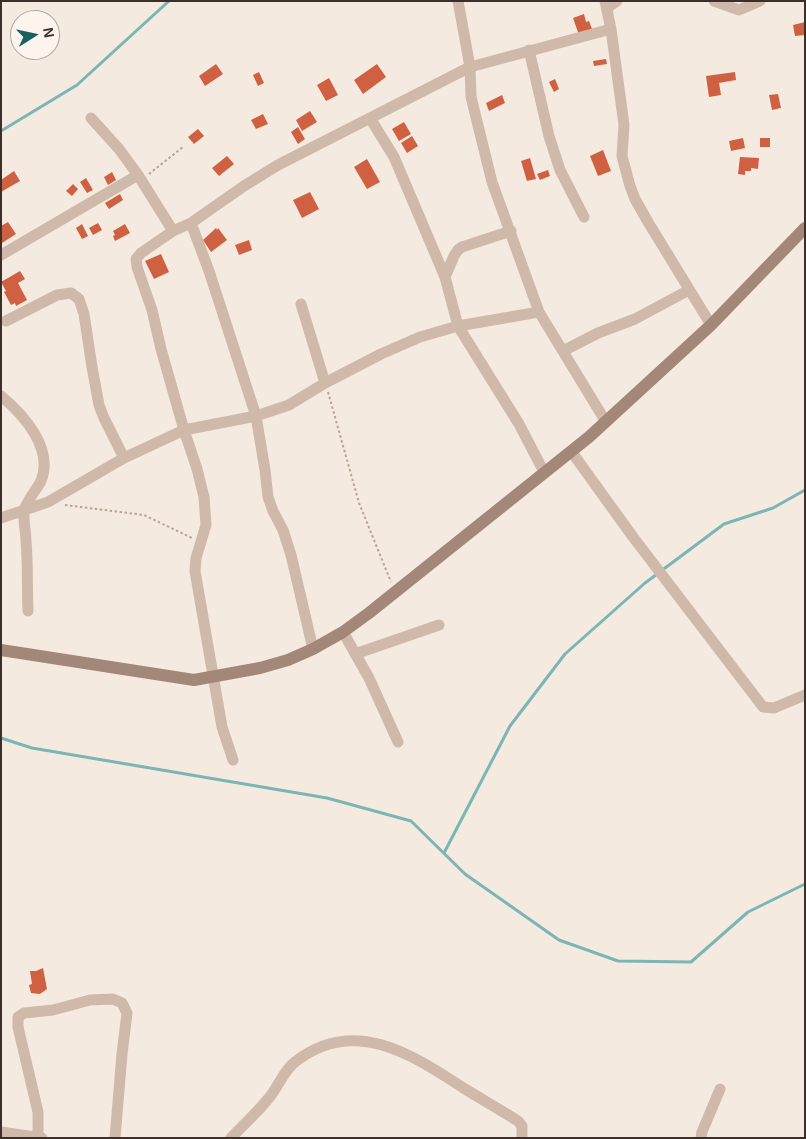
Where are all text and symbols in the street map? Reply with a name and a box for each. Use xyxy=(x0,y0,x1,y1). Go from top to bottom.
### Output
north arrow xyxy=(10,10,60,60)
text: N xyxy=(40,26,58,39)

